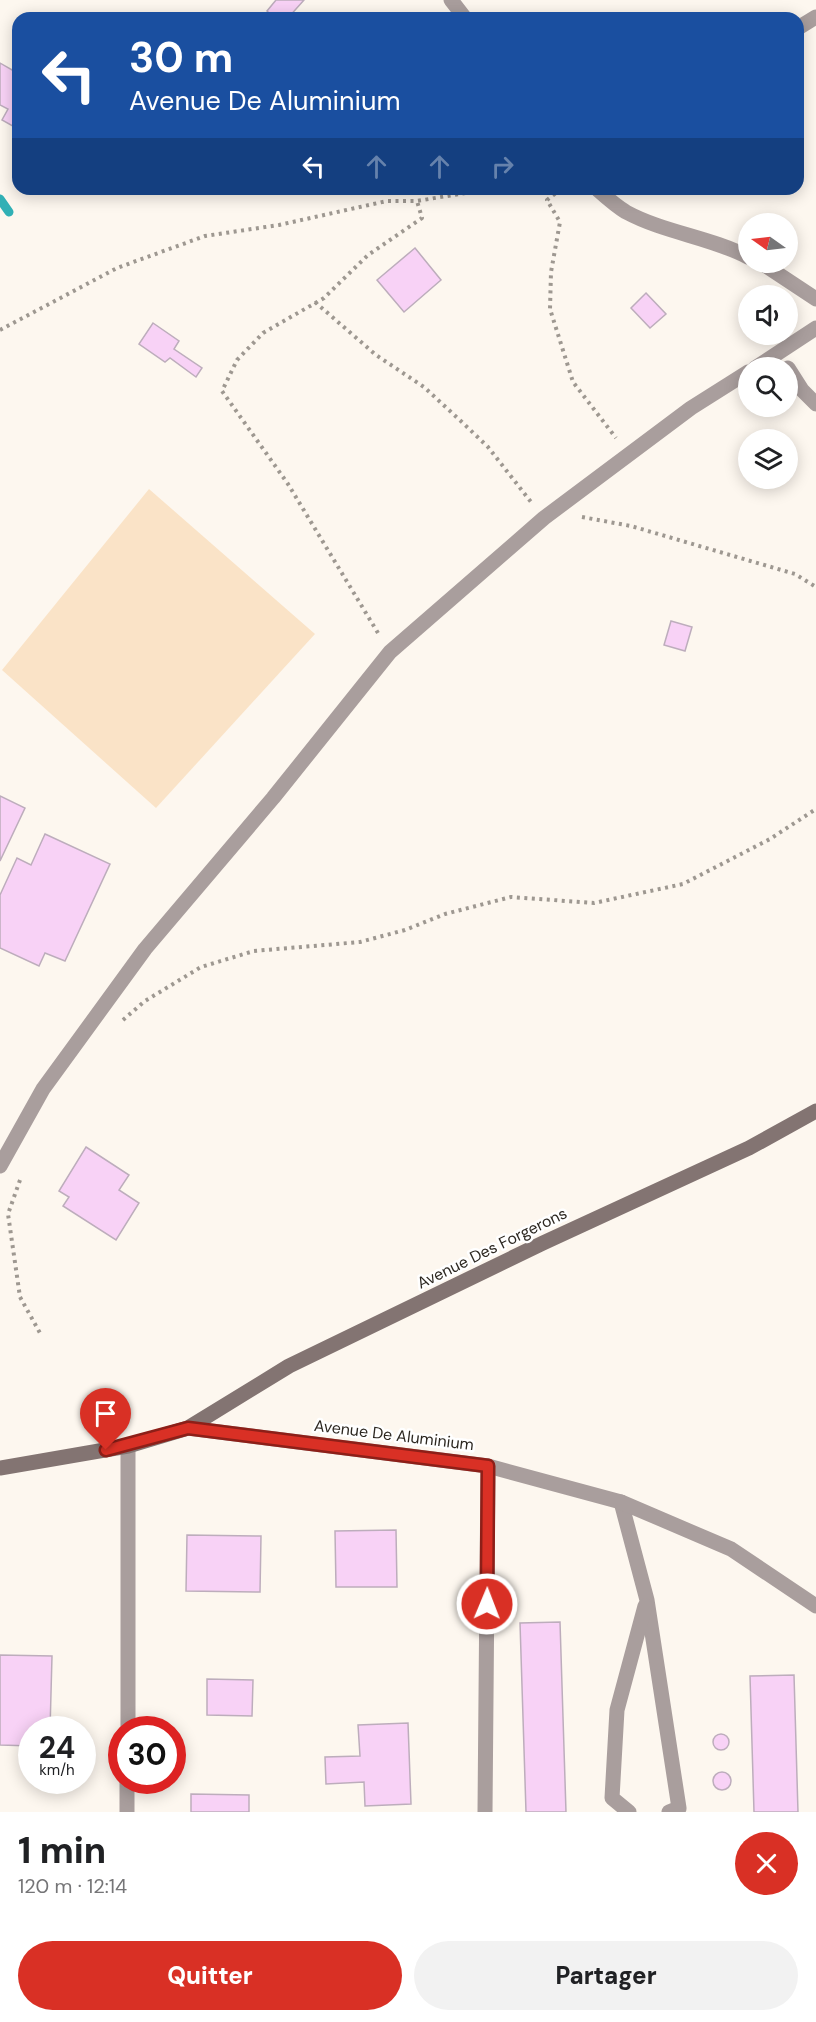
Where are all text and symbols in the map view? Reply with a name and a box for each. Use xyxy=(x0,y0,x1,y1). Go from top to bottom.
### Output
text: 30 m xyxy=(129,30,233,85)
icon: left xyxy=(30,36,108,114)
text: Avenue De Aluminium xyxy=(129,83,401,118)
icon: left xyxy=(297,150,330,183)
icon: ahead xyxy=(360,150,393,183)
icon: ahead xyxy=(423,150,456,183)
icon: right xyxy=(486,150,519,183)
north arrow xyxy=(738,213,798,273)
map controls xyxy=(738,213,798,489)
button: sound xyxy=(738,285,798,345)
button: search xyxy=(738,357,798,417)
button: layers xyxy=(738,429,798,489)
street label: Avenue Des Forgerons xyxy=(413,1203,571,1293)
pin xyxy=(80,1388,131,1450)
icon: arrive xyxy=(89,1397,122,1430)
street label: Avenue De Aluminium xyxy=(313,1415,475,1455)
position arrow xyxy=(455,1572,519,1636)
speed limit sign: 30 xyxy=(108,1716,186,1794)
text: 24 xyxy=(39,1728,75,1767)
text: km/h xyxy=(39,1760,75,1780)
text: 1 min xyxy=(18,1827,106,1874)
button: close xyxy=(735,1832,798,1895)
text: 120 m · 12:14 xyxy=(18,1873,127,1899)
button: Quitter xyxy=(18,1941,402,2010)
button: Partager xyxy=(414,1941,798,2010)

